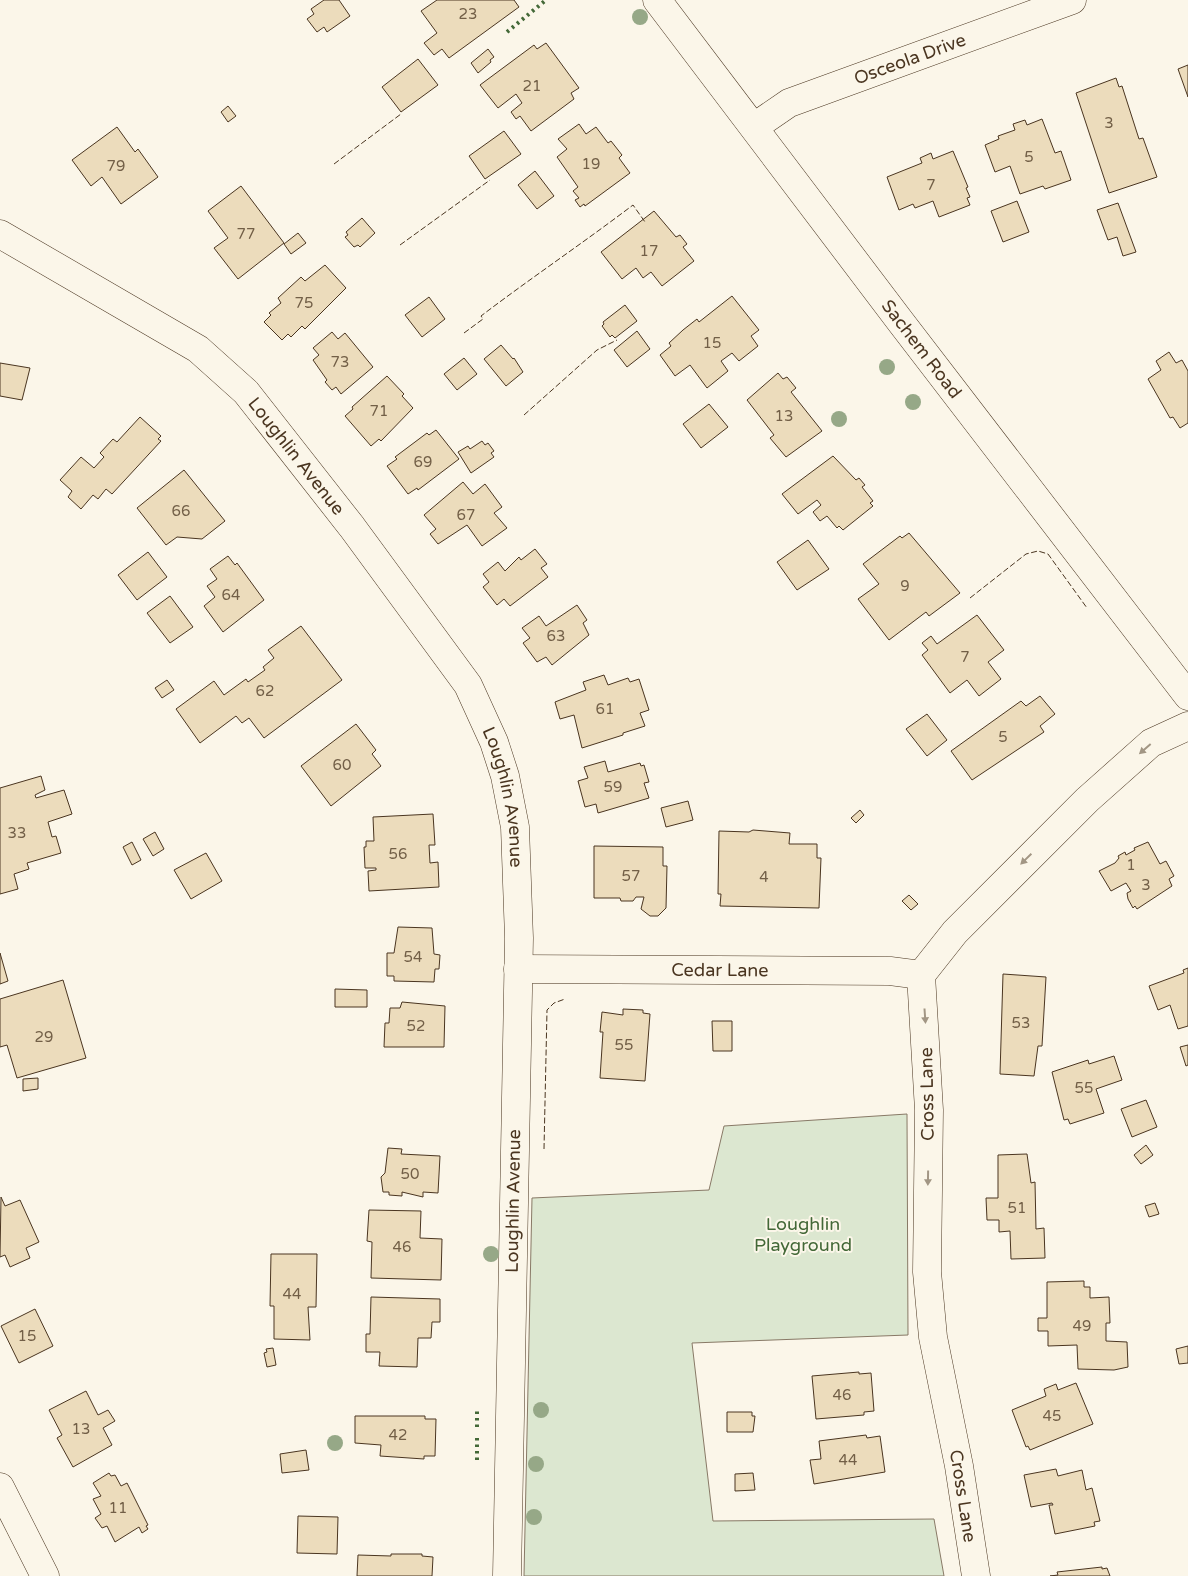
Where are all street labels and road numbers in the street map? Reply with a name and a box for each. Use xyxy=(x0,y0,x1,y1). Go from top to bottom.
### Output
street label: Osceola Drive xyxy=(851,29,969,89)
street label: Sachem Road xyxy=(877,295,966,403)
street label: Loughlin Avenue xyxy=(243,393,349,519)
street label: Loughlin Avenue xyxy=(478,723,527,868)
street label: Cedar Lane xyxy=(671,959,769,981)
street label: Cross Lane xyxy=(915,1047,939,1141)
street label: Loughlin Avenue xyxy=(501,1129,525,1273)
street label: Cross Lane xyxy=(945,1448,981,1544)

